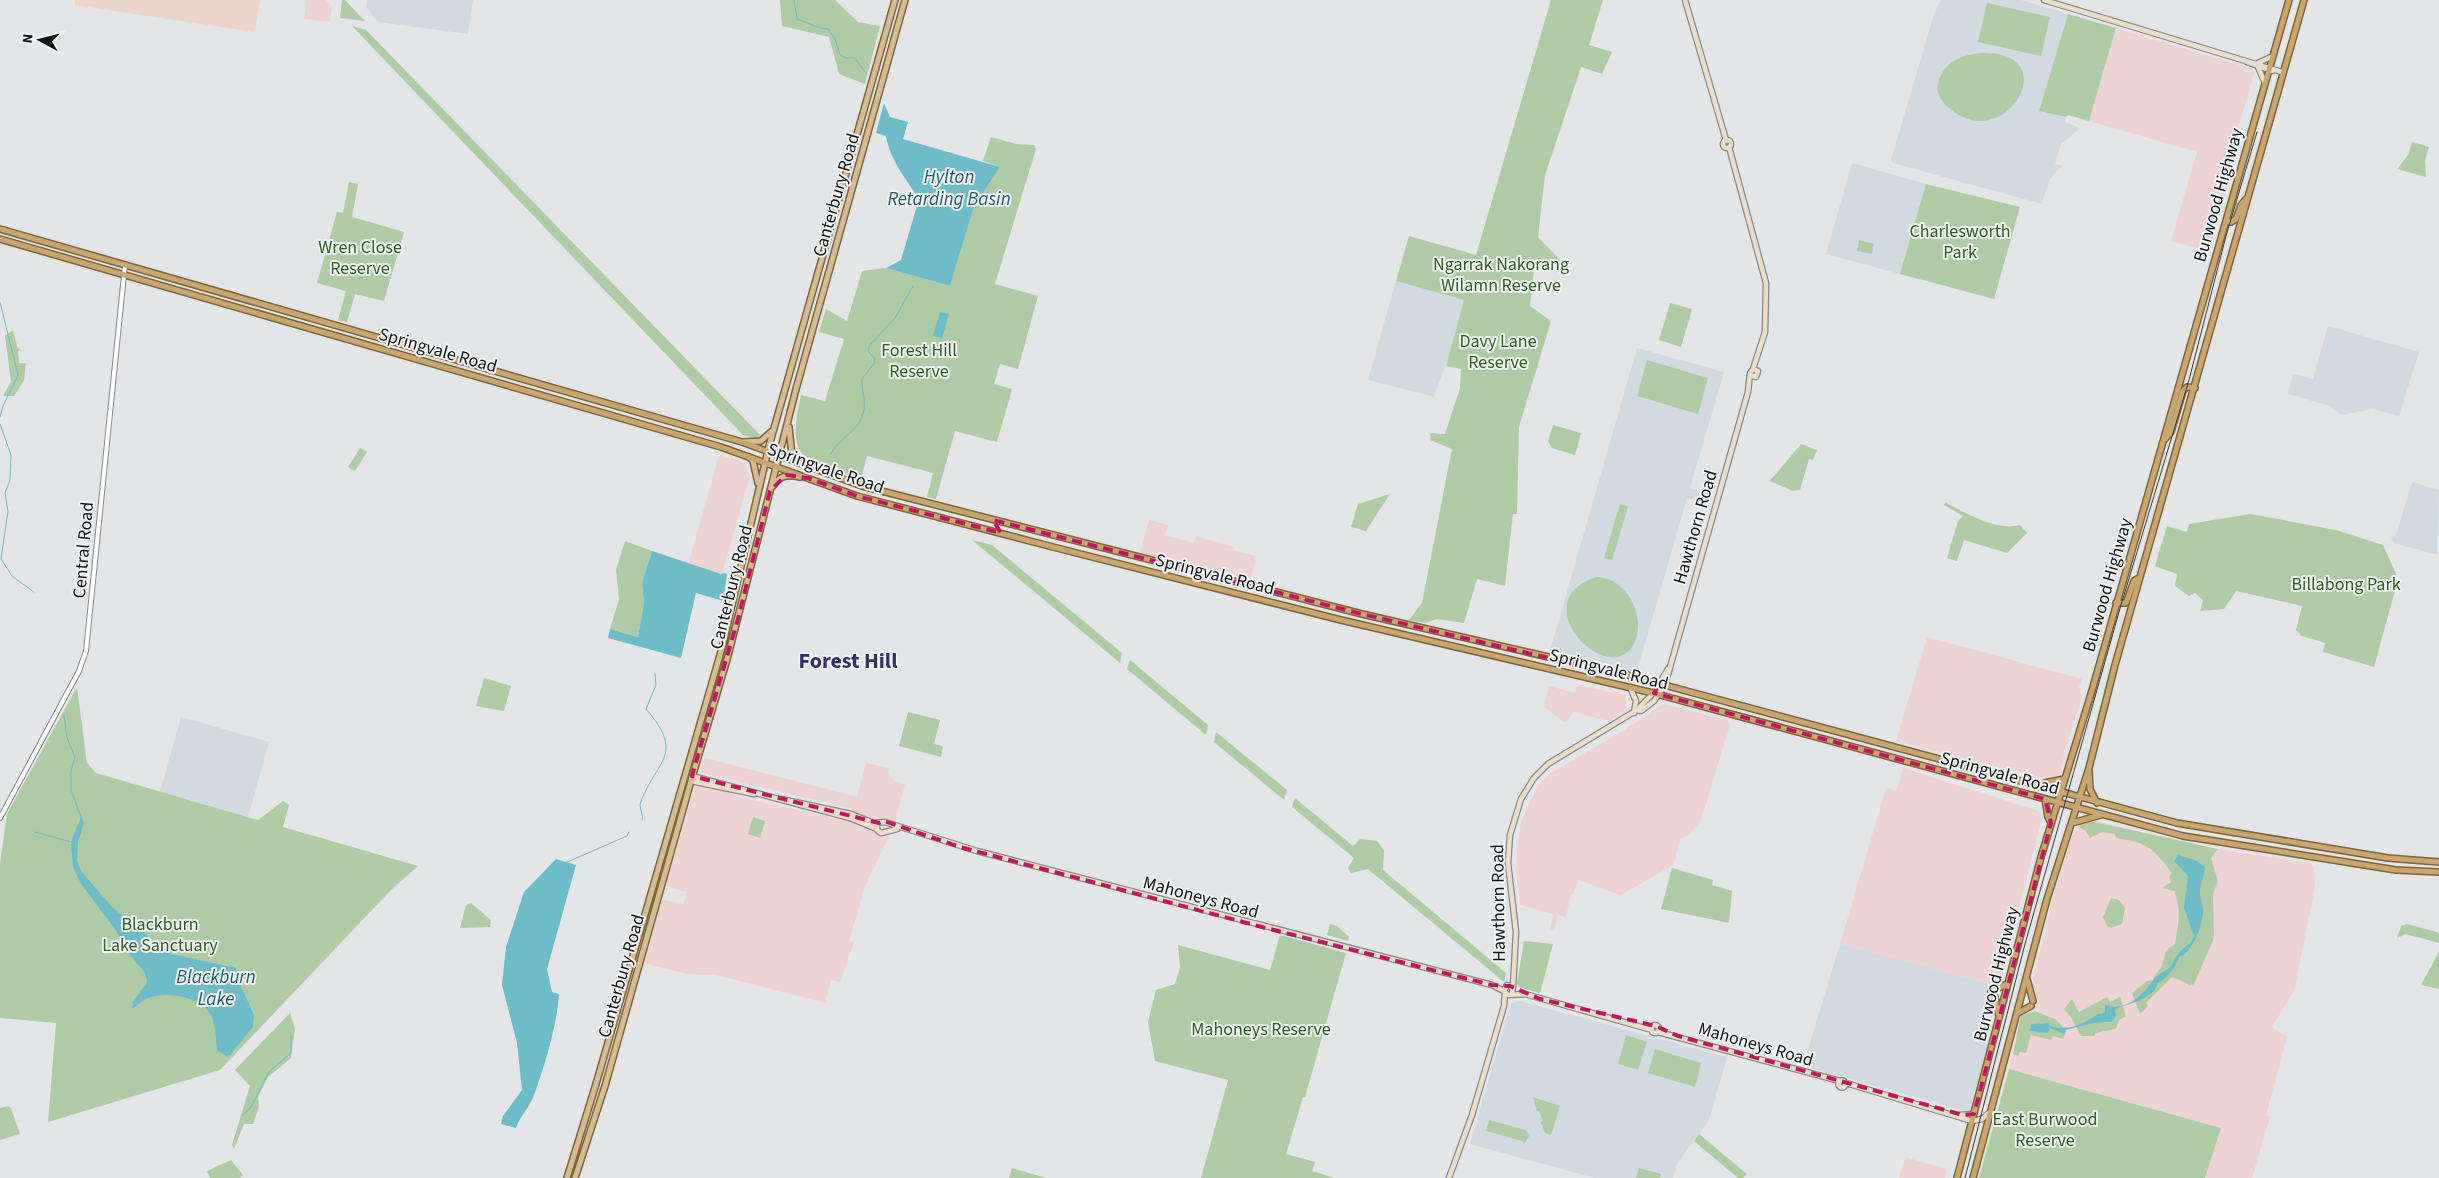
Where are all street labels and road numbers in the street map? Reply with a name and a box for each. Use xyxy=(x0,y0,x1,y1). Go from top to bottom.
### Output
street label: Burwood Highway xyxy=(2187,125,2250,265)
street label: Canterbury Road xyxy=(807,131,866,260)
street label: Springvale Road xyxy=(376,322,500,379)
street label: Springvale Road xyxy=(764,437,888,500)
street label: Hawthorn Road xyxy=(1667,467,1724,587)
street label: Central Road xyxy=(67,501,100,599)
street label: Burwood Highway xyxy=(2076,515,2139,655)
street label: Canterbury Road xyxy=(704,522,759,652)
street label: Springvale Road xyxy=(1153,548,1277,601)
street label: Springvale Road xyxy=(1547,643,1671,696)
street label: Springvale Road xyxy=(1938,746,2062,801)
street label: Hawthorn Road xyxy=(1485,844,1512,962)
street label: Mahoneys Road xyxy=(1140,870,1261,925)
street label: Burwood Highway xyxy=(1968,903,2025,1044)
street label: Canterbury Road xyxy=(592,912,651,1041)
street label: Mahoneys Road xyxy=(1695,1016,1816,1073)

